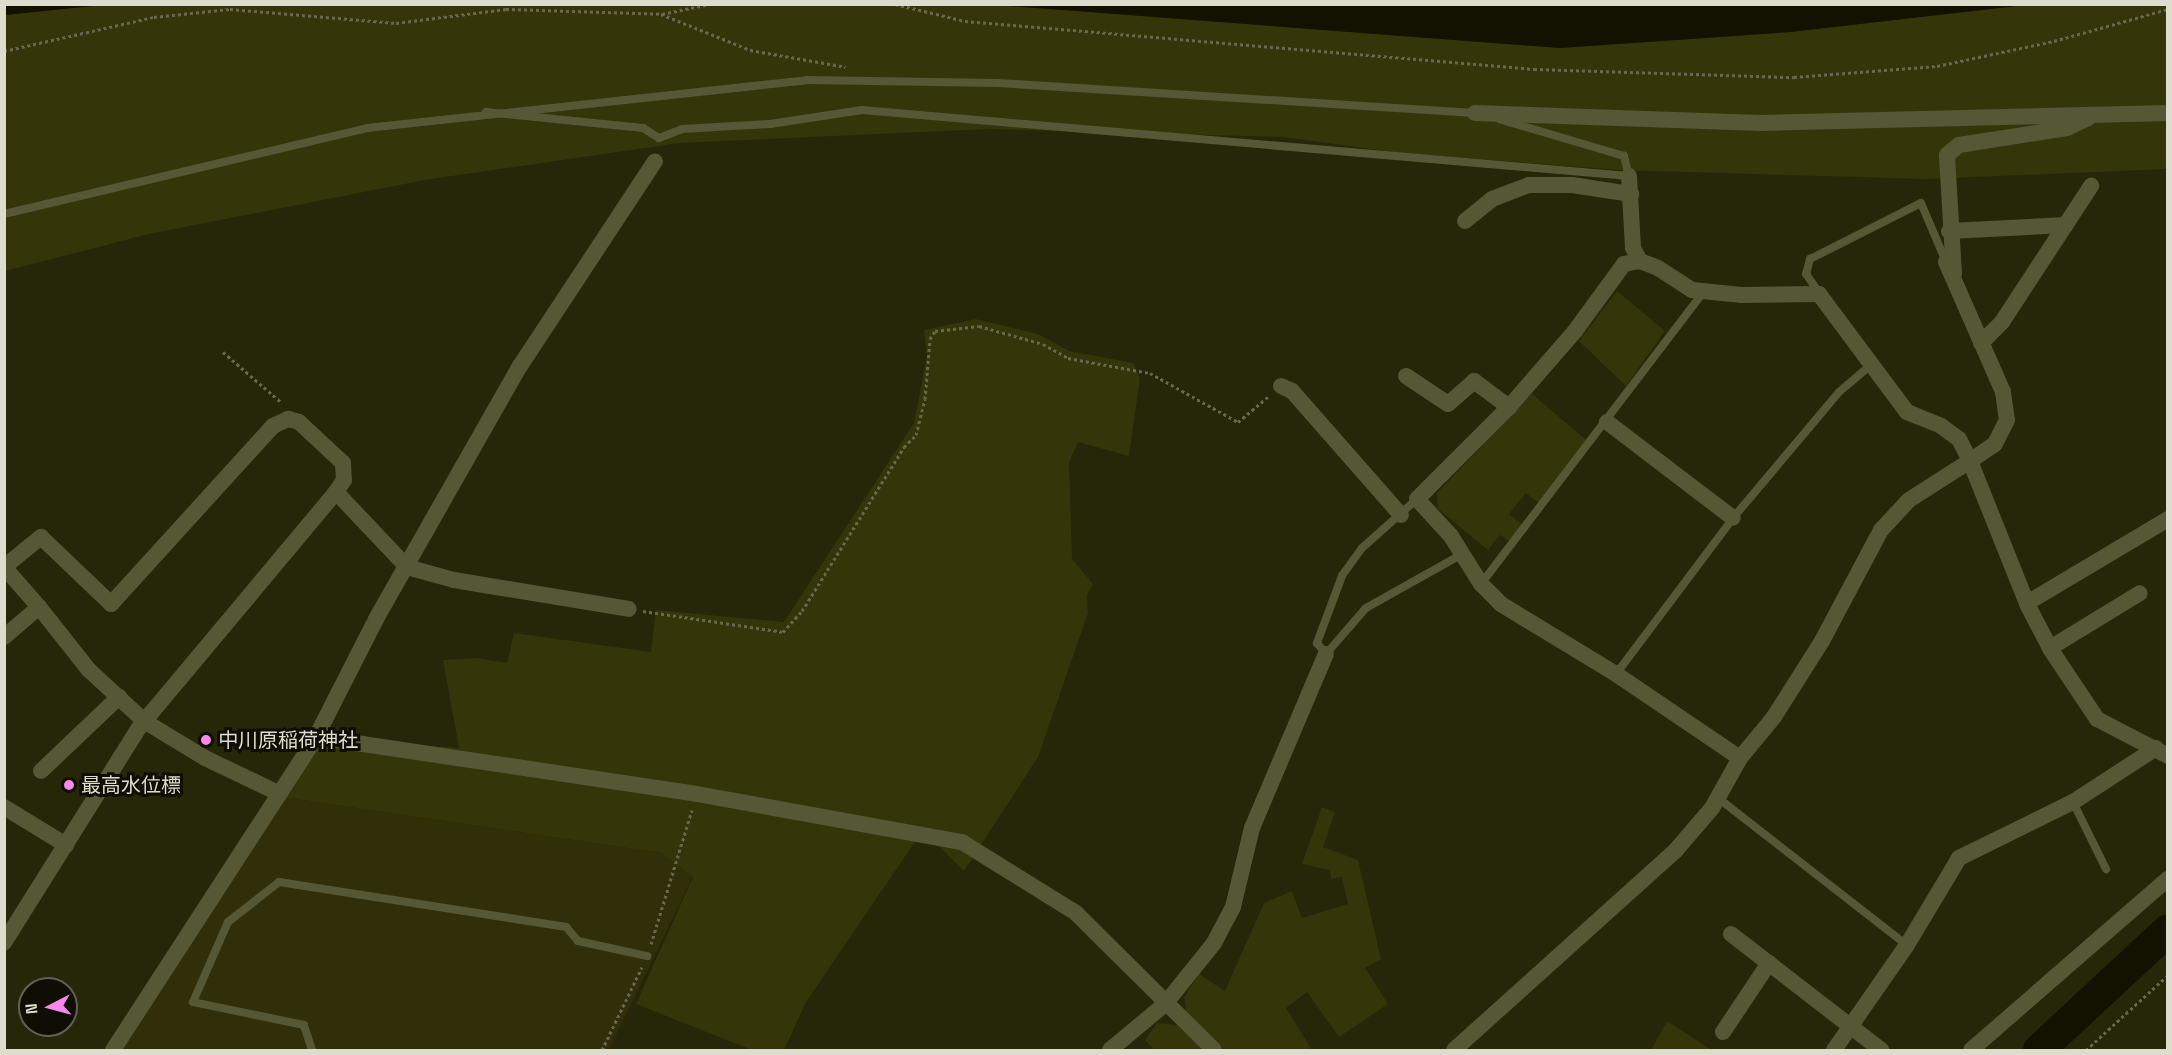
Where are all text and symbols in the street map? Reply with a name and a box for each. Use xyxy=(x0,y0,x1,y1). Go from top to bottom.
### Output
place label: 中川原稲荷神社 xyxy=(218,728,358,752)
marker: 中川原稲荷神社 xyxy=(199,733,213,747)
place label: 最高水位標 xyxy=(81,773,181,797)
marker: 最高水位標 xyxy=(62,778,76,792)
north arrow xyxy=(18,977,78,1037)
text: N xyxy=(21,1002,43,1015)

